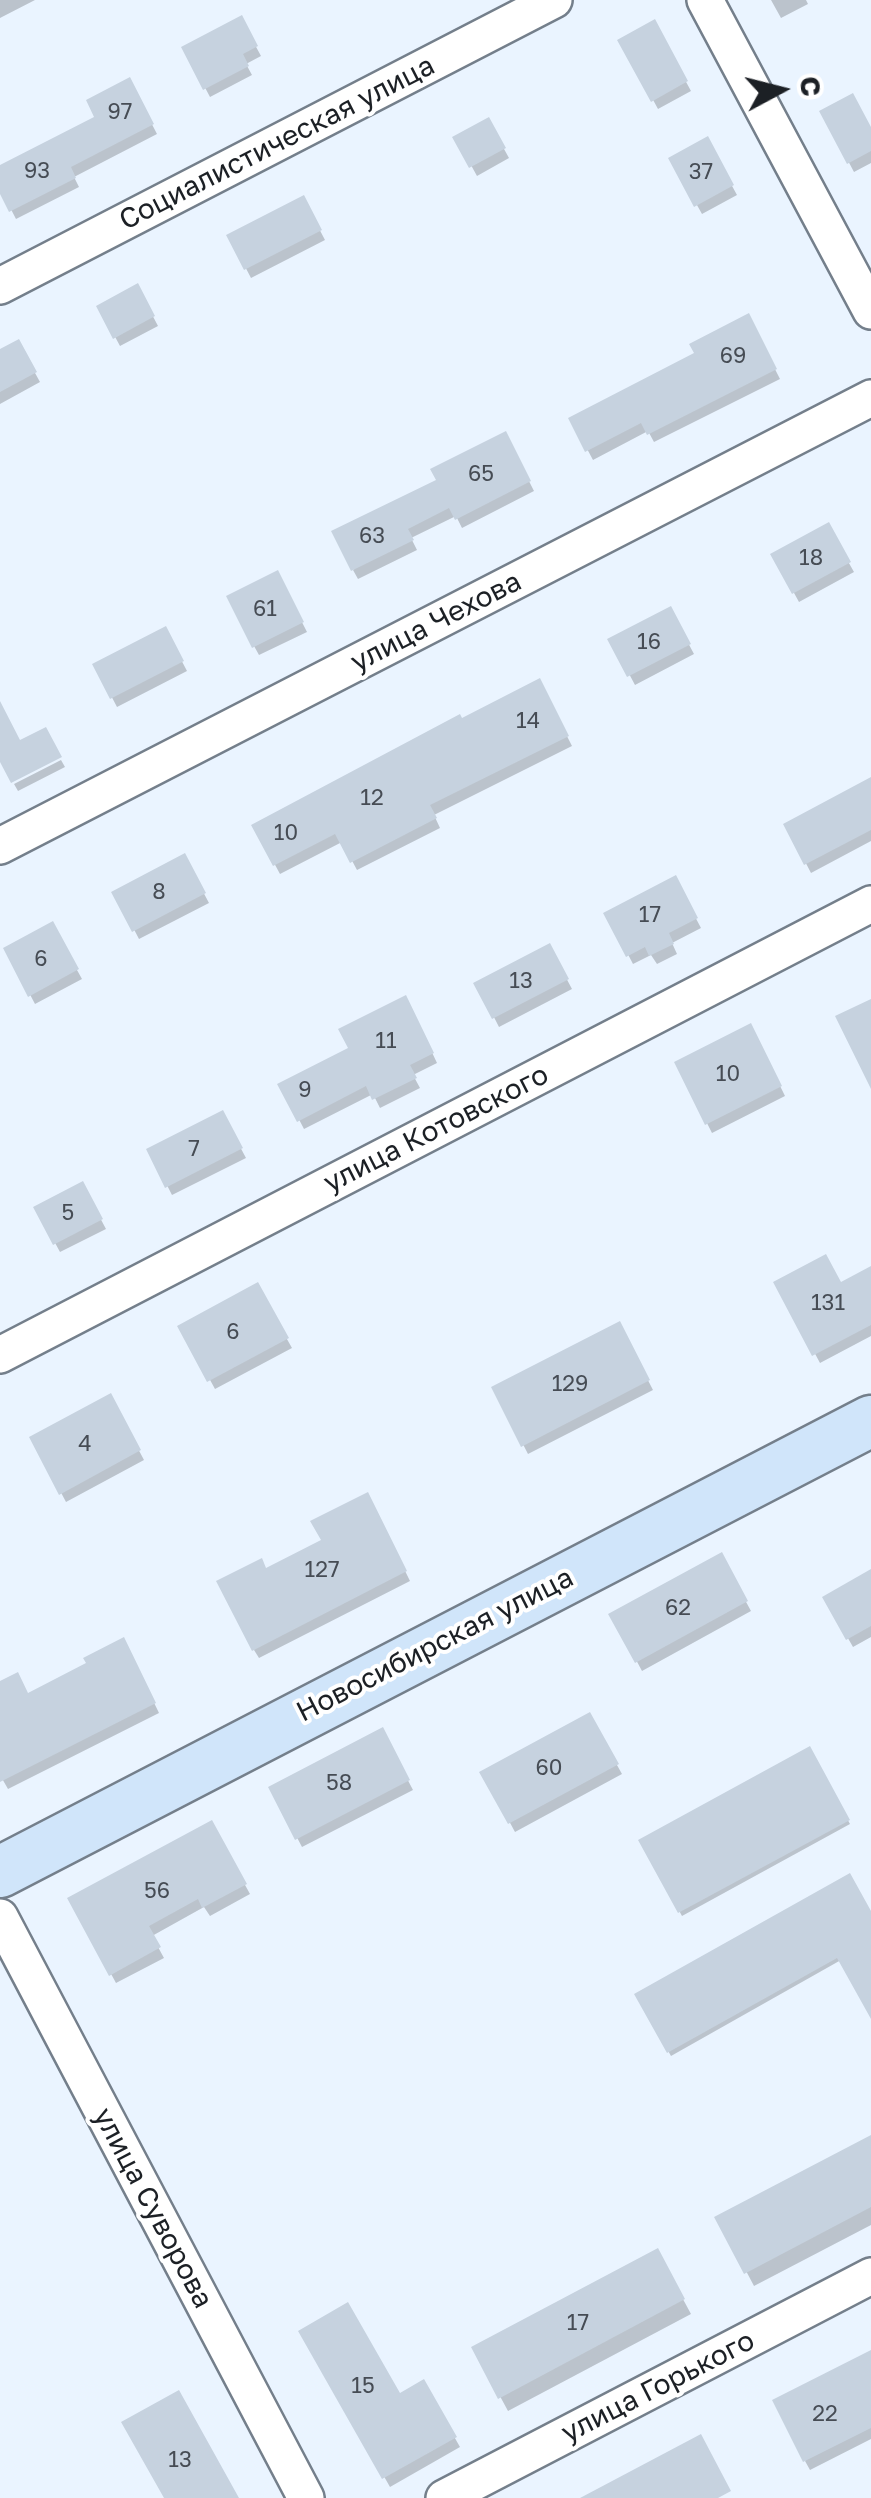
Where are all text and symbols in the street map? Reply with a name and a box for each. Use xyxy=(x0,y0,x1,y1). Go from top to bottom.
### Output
north arrow xyxy=(731,40,831,140)
street label: Социалистическая улица xyxy=(114,49,440,237)
text: С xyxy=(794,74,829,98)
house number: 97 xyxy=(108,99,132,125)
house number: 93 xyxy=(24,158,50,184)
house number: 37 xyxy=(689,159,713,185)
house number: 69 xyxy=(720,343,746,369)
house number: 65 xyxy=(468,461,494,487)
house number: 63 xyxy=(359,523,385,549)
house number: 18 xyxy=(799,545,823,571)
street label: улица Чехова xyxy=(345,565,527,679)
house number: 61 xyxy=(253,596,277,622)
house number: 16 xyxy=(637,629,661,655)
house number: 14 xyxy=(516,708,540,734)
house number: 12 xyxy=(360,785,384,811)
house number: 10 xyxy=(274,820,298,846)
house number: 8 xyxy=(152,879,166,905)
house number: 17 xyxy=(639,902,661,928)
house number: 6 xyxy=(34,946,48,972)
house number: 13 xyxy=(509,968,533,994)
house number: 11 xyxy=(375,1028,397,1054)
street label: улица Котовского xyxy=(318,1058,554,1200)
house number: 10 xyxy=(716,1061,740,1087)
house number: 9 xyxy=(298,1077,312,1103)
house number: 7 xyxy=(188,1136,200,1162)
house number: 5 xyxy=(62,1200,74,1226)
house number: 131 xyxy=(811,1290,845,1316)
house number: 6 xyxy=(226,1319,240,1345)
house number: 129 xyxy=(552,1371,588,1397)
house number: 4 xyxy=(78,1431,92,1457)
house number: 127 xyxy=(304,1557,340,1583)
street label: Новосибирская улица xyxy=(291,1561,579,1729)
house number: 62 xyxy=(665,1595,691,1621)
house number: 60 xyxy=(536,1755,562,1781)
house number: 58 xyxy=(326,1770,352,1796)
house number: 56 xyxy=(144,1878,170,1904)
street label: улица Суворова xyxy=(86,2102,220,2314)
house number: 17 xyxy=(567,2310,589,2336)
street label: улица Горького xyxy=(556,2324,760,2450)
house number: 15 xyxy=(351,2373,375,2399)
house number: 22 xyxy=(812,2401,838,2427)
house number: 13 xyxy=(168,2447,192,2473)

